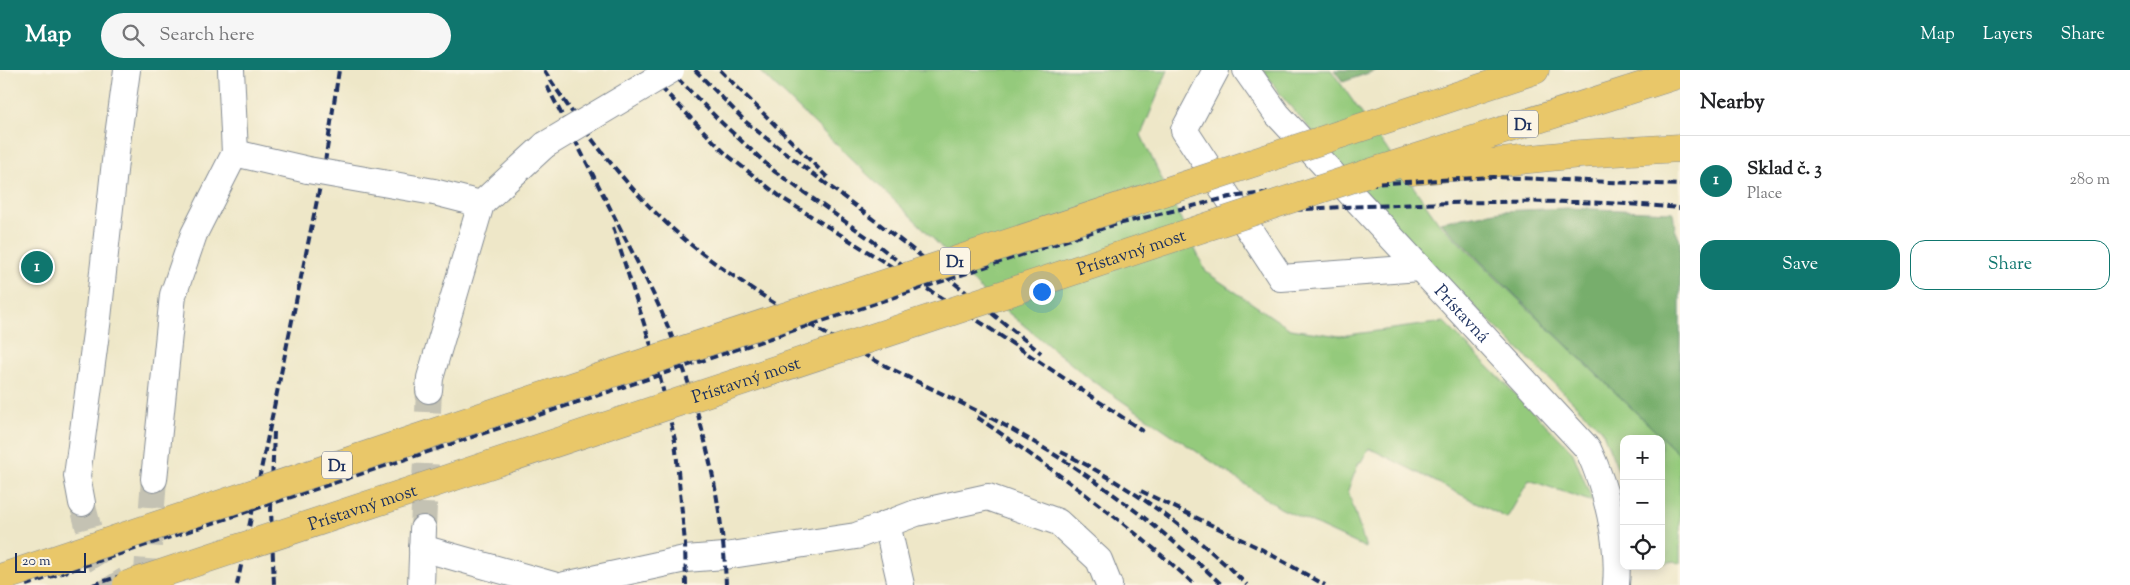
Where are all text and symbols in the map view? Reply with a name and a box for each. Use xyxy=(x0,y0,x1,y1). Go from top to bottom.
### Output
search box xyxy=(101,13,451,58)
text: Map xyxy=(25,18,71,52)
icon: search xyxy=(119,21,147,49)
text: Search here xyxy=(159,22,255,49)
text: Map xyxy=(1920,22,1955,48)
text: Layers xyxy=(1983,22,2033,48)
text: Share xyxy=(2061,22,2105,48)
text: Nearby xyxy=(1700,88,1765,118)
road number: D1 xyxy=(1508,111,1538,138)
text: Sklad č. 3 xyxy=(1747,156,1822,183)
text: 1 xyxy=(1713,169,1719,192)
text: 280 m xyxy=(2069,169,2110,192)
text: Place xyxy=(1747,183,1782,206)
street label: Prístavný most xyxy=(1074,224,1190,284)
button: Save xyxy=(1700,240,1900,290)
button: Share xyxy=(1910,240,2110,290)
pin: 1 xyxy=(21,248,53,286)
road number: D1 xyxy=(940,248,970,275)
your location xyxy=(1029,279,1055,305)
street label: Prístavná xyxy=(1427,280,1495,350)
street label: Prístavný most xyxy=(689,351,804,412)
map controls xyxy=(1620,435,1665,570)
button: + xyxy=(1620,435,1665,480)
road number: D1 xyxy=(322,452,352,478)
street label: Prístavný most xyxy=(305,479,421,539)
button: − xyxy=(1620,480,1665,525)
button: locate xyxy=(1620,525,1665,570)
scale bar xyxy=(15,550,86,573)
text: 20 m xyxy=(22,552,51,572)

